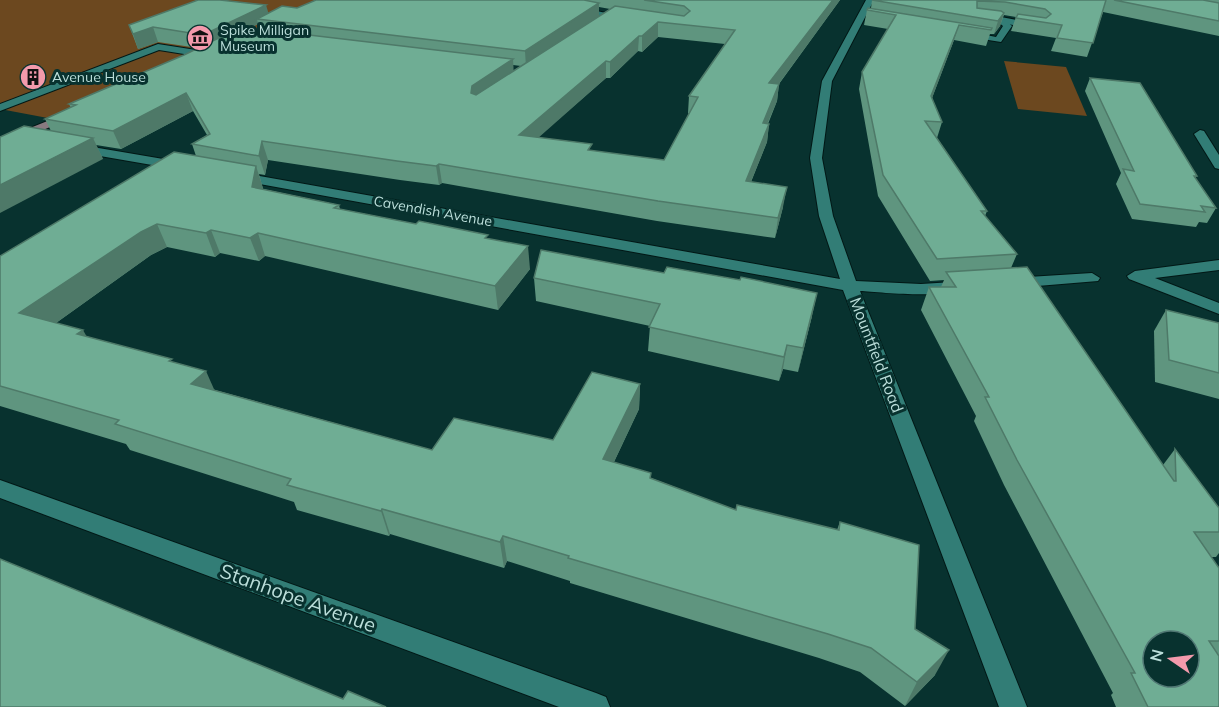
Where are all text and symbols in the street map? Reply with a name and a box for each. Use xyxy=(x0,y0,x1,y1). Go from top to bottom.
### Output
place label: Spike Milligan Museum xyxy=(220,21,309,55)
museum icon: Spike Milligan Museum xyxy=(185,23,215,53)
building icon: Avenue House xyxy=(18,62,48,92)
place label: Avenue House xyxy=(52,68,146,86)
street label: Cavendish Avenue xyxy=(372,192,494,230)
street label: Mountfield Road xyxy=(846,295,908,415)
street label: Stanhope Avenue xyxy=(217,558,380,637)
north arrow xyxy=(1141,629,1201,689)
text: N xyxy=(1145,647,1168,664)

